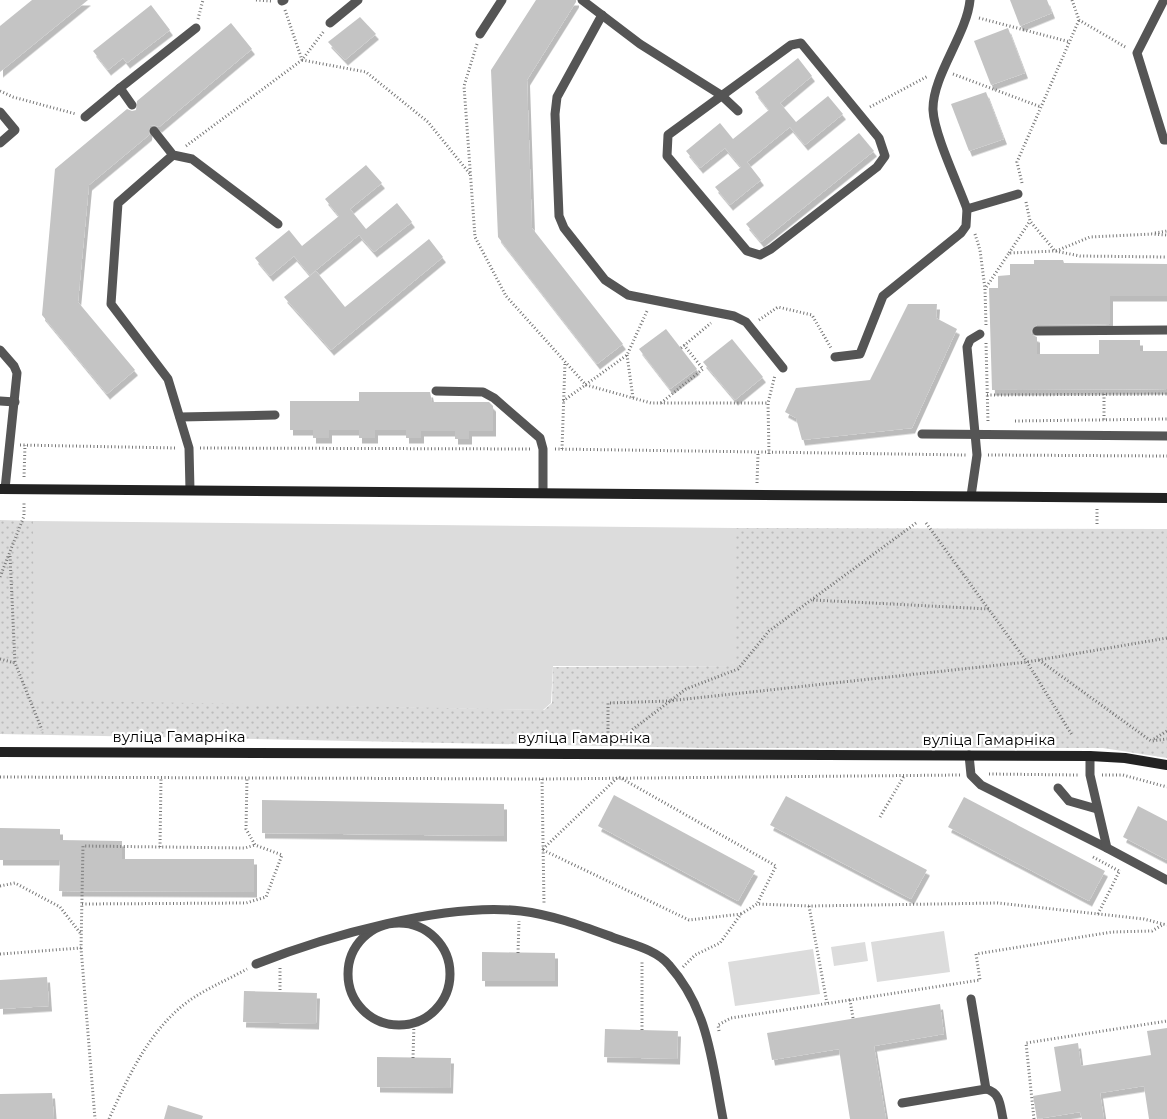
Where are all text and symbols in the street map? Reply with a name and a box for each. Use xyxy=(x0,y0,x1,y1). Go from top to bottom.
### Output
street label: вуліца Гамарніка xyxy=(113,727,245,746)
street label: вуліца Гамарніка xyxy=(518,728,650,747)
street label: вуліца Гамарніка xyxy=(923,730,1055,749)

